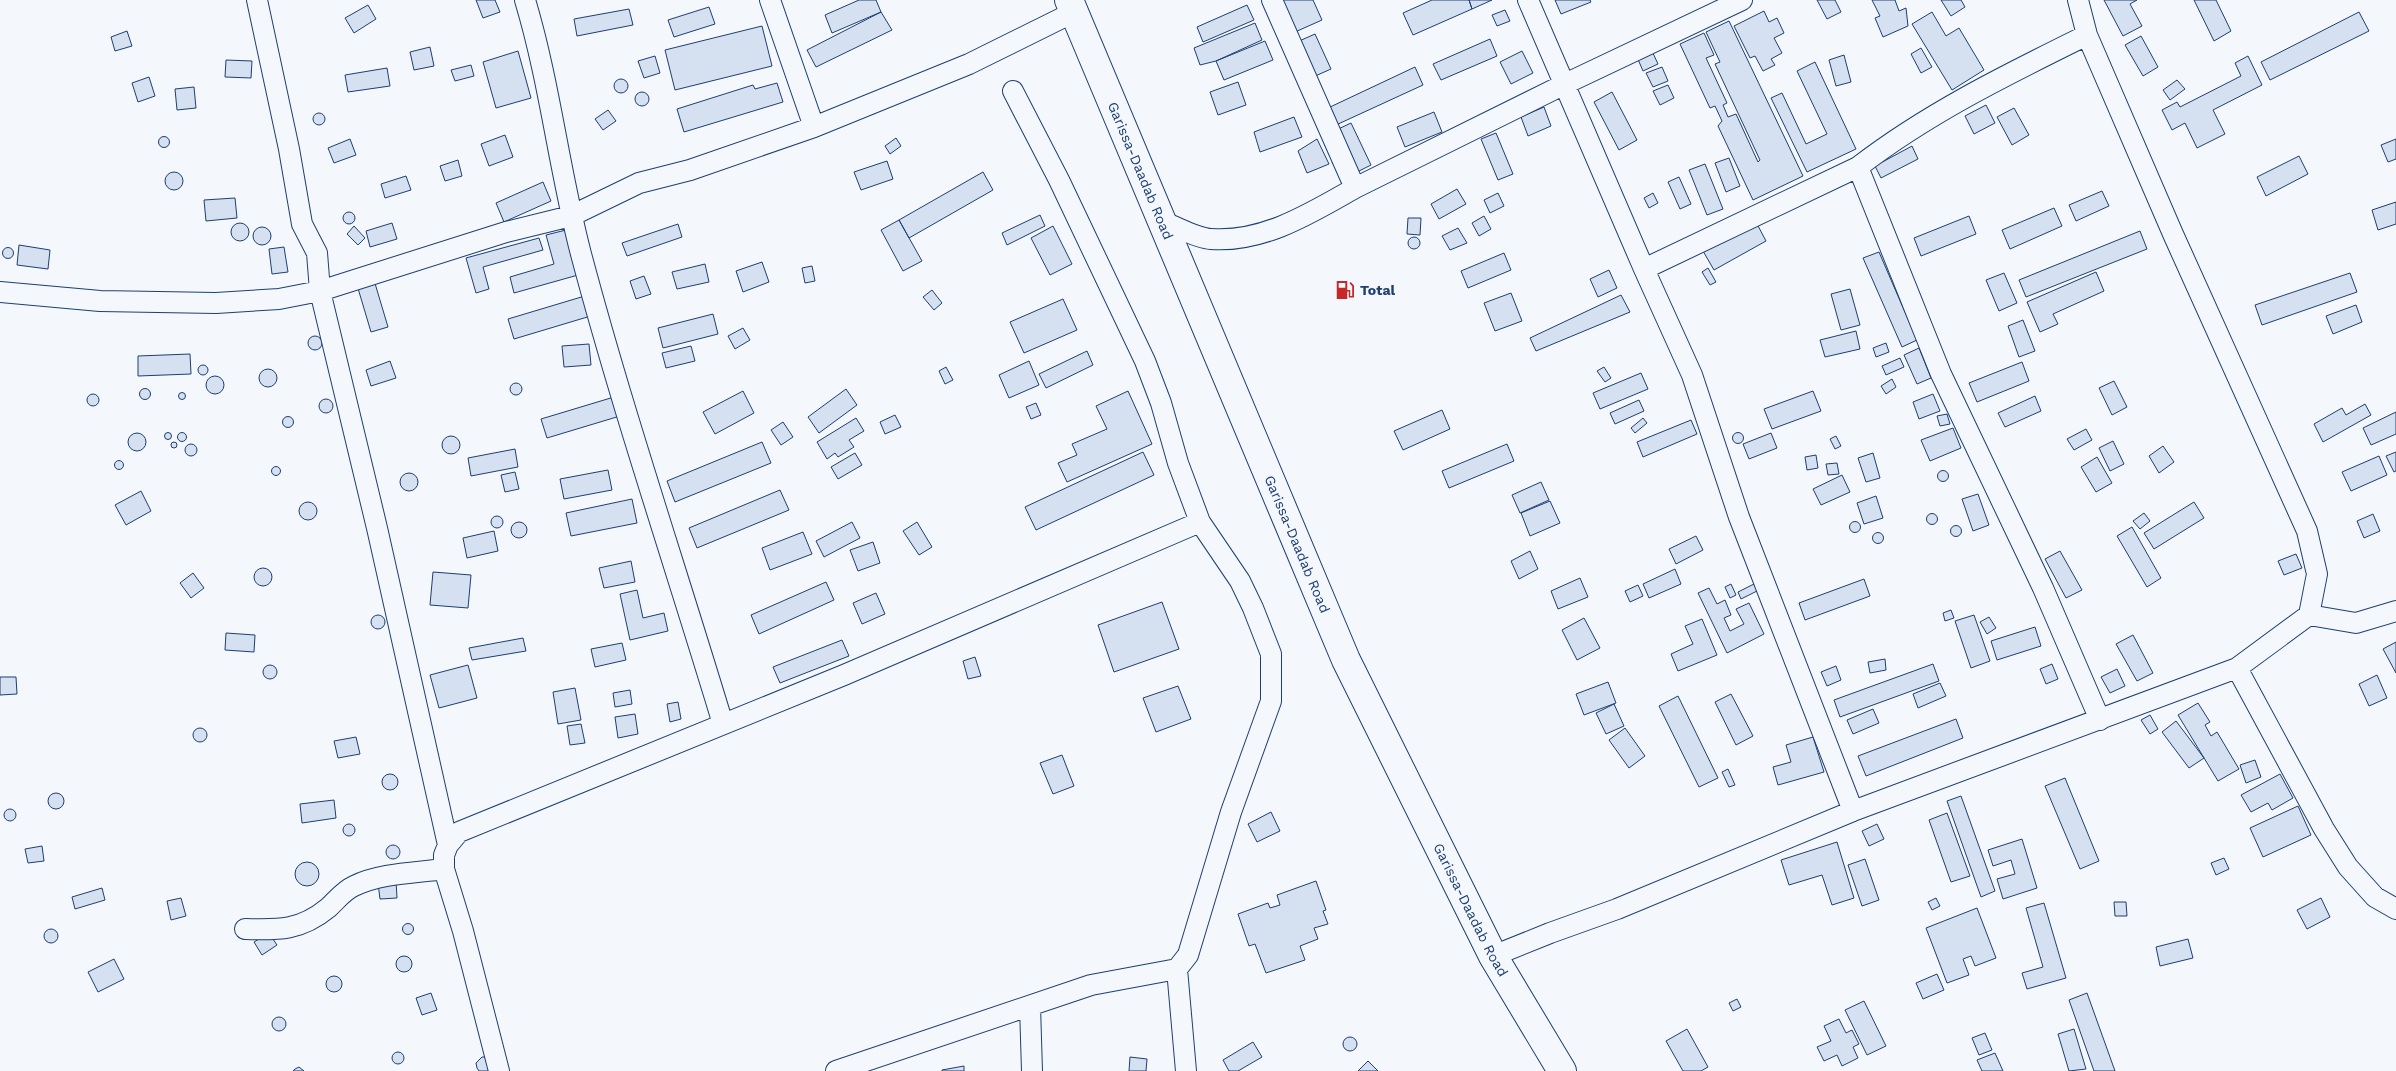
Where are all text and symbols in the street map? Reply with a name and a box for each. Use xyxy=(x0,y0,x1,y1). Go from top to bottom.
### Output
street label: Garissa-Daadab Road xyxy=(1105,99,1177,242)
fuel station icon: Total xyxy=(1334,279,1356,301)
place label: Total xyxy=(1360,282,1396,298)
street label: Garissa-Daadab Road xyxy=(1261,473,1333,615)
street label: Garissa-Daadab Road xyxy=(1430,840,1511,979)

